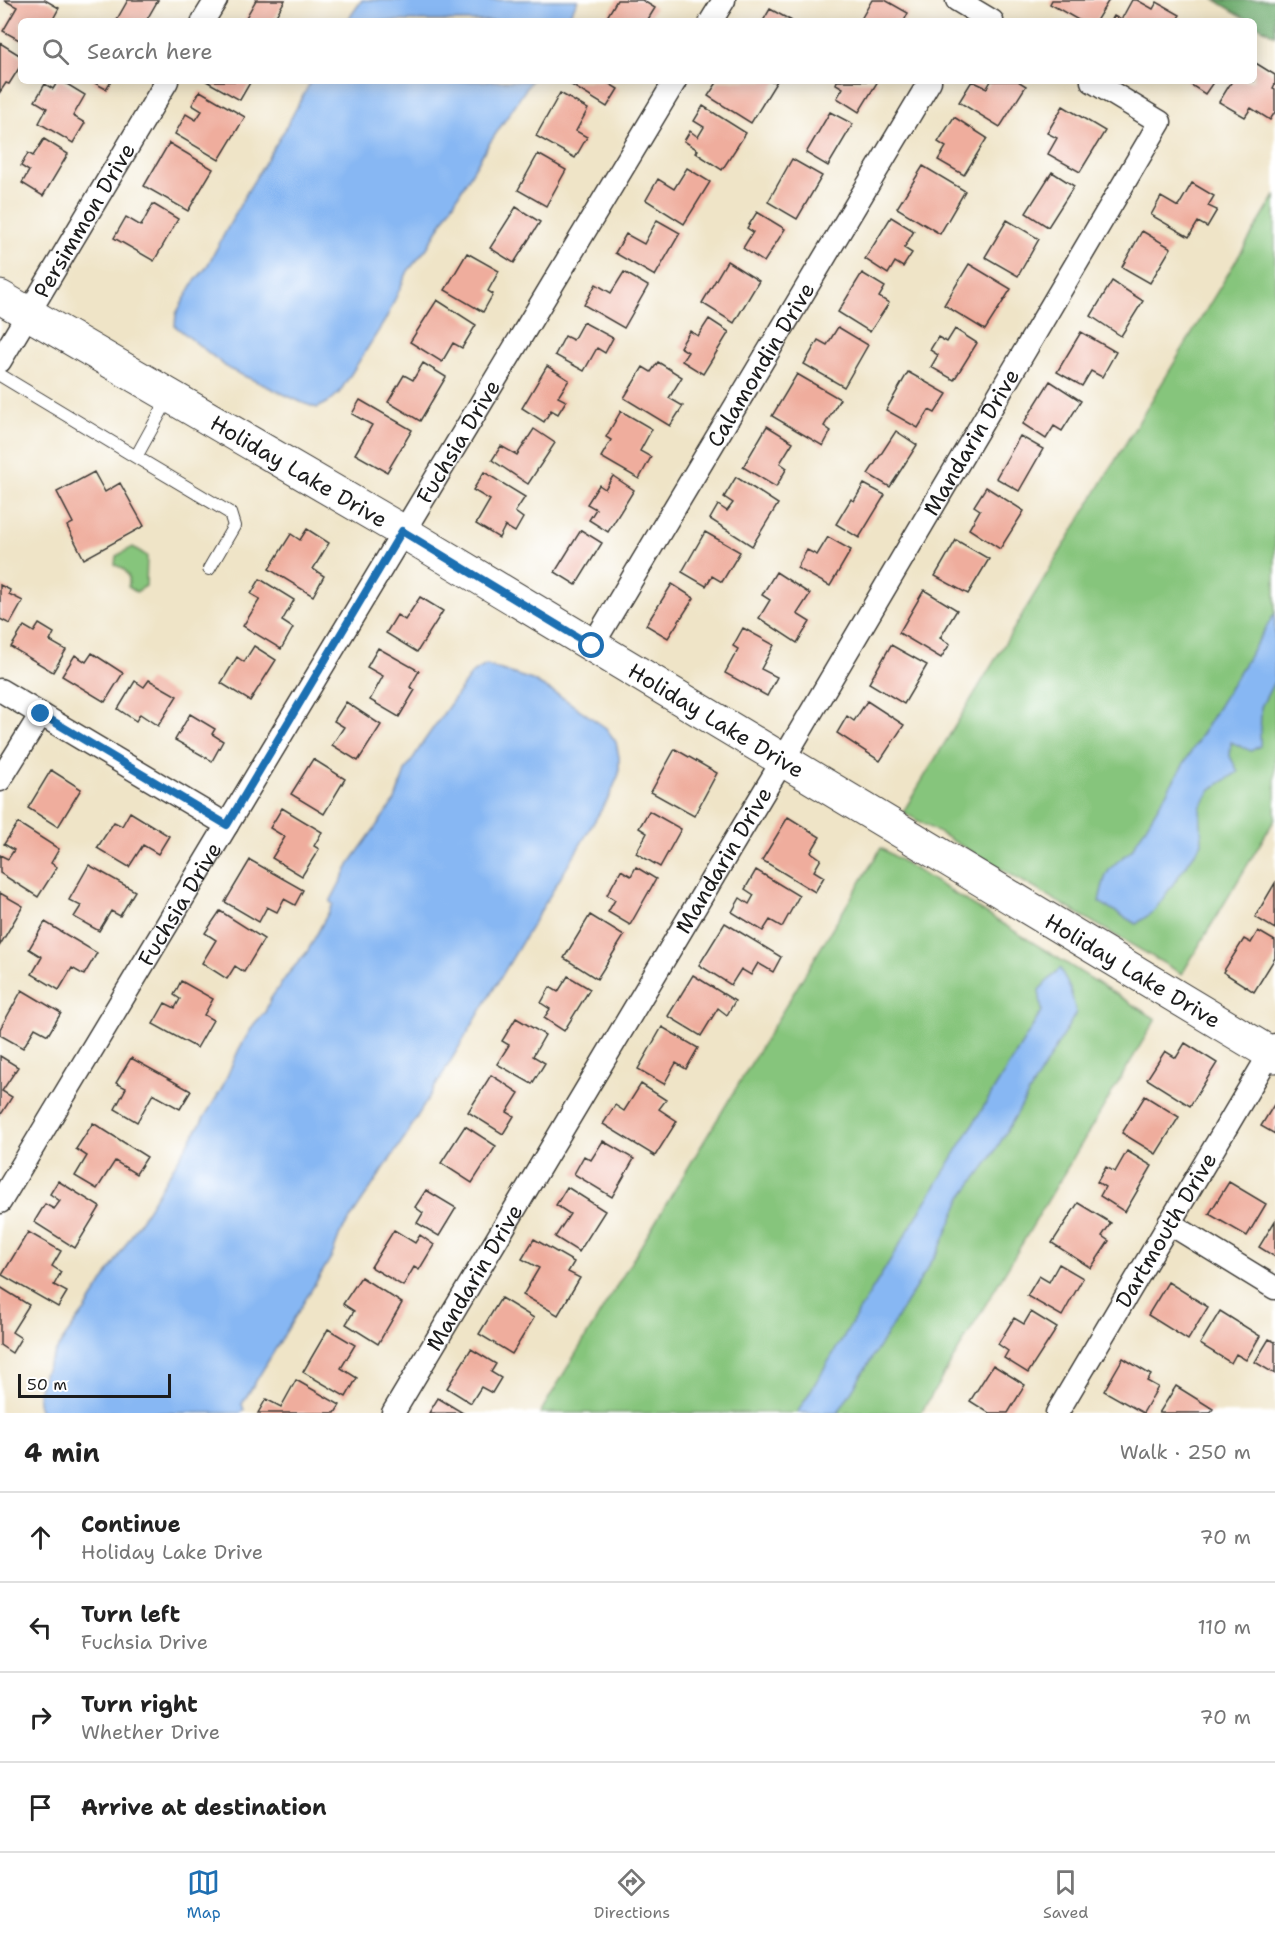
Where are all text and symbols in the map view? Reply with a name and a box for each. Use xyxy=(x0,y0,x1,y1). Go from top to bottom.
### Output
search box xyxy=(18,18,1257,84)
icon: search xyxy=(39,35,72,68)
text: Search here xyxy=(87,37,213,66)
street label: Persimmon Drive xyxy=(27,137,142,303)
street label: Calamondin Drive xyxy=(700,277,821,453)
street label: Mandarin Drive xyxy=(917,363,1026,521)
street label: Fuchsia Drive xyxy=(410,374,507,509)
street label: Holiday Lake Drive xyxy=(205,409,393,534)
route start xyxy=(578,632,604,658)
street label: Holiday Lake Drive xyxy=(623,656,809,785)
route end xyxy=(27,700,53,726)
street label: Mandarin Drive xyxy=(669,782,779,939)
street label: Fuchsia Drive xyxy=(131,837,228,971)
street label: Holiday Lake Drive xyxy=(1039,907,1226,1035)
street label: Dartmouth Drive xyxy=(1109,1147,1223,1313)
street label: Mandarin Drive xyxy=(419,1199,529,1356)
scale bar xyxy=(18,1371,171,1398)
text: 50 m xyxy=(27,1374,67,1395)
text: 4 min xyxy=(24,1435,100,1470)
text: Walk · 250 m xyxy=(1120,1439,1251,1465)
text: Continue xyxy=(81,1510,181,1539)
icon: ahead xyxy=(24,1521,57,1554)
text: 70 m xyxy=(1199,1524,1251,1550)
text: Holiday Lake Drive xyxy=(81,1539,263,1565)
text: Turn left xyxy=(81,1600,180,1629)
icon: left xyxy=(24,1611,57,1644)
text: 110 m xyxy=(1197,1614,1251,1640)
text: Fuchsia Drive xyxy=(81,1629,208,1655)
text: Turn right xyxy=(81,1690,198,1719)
icon: right xyxy=(24,1701,57,1734)
text: 70 m xyxy=(1199,1704,1251,1730)
text: Whether Drive xyxy=(81,1719,220,1745)
icon: arrive xyxy=(24,1791,57,1824)
text: Arrive at destination xyxy=(81,1793,327,1822)
tab: Map xyxy=(187,1866,221,1923)
tab: Directions xyxy=(594,1866,670,1923)
tab: Saved xyxy=(1043,1866,1089,1923)

